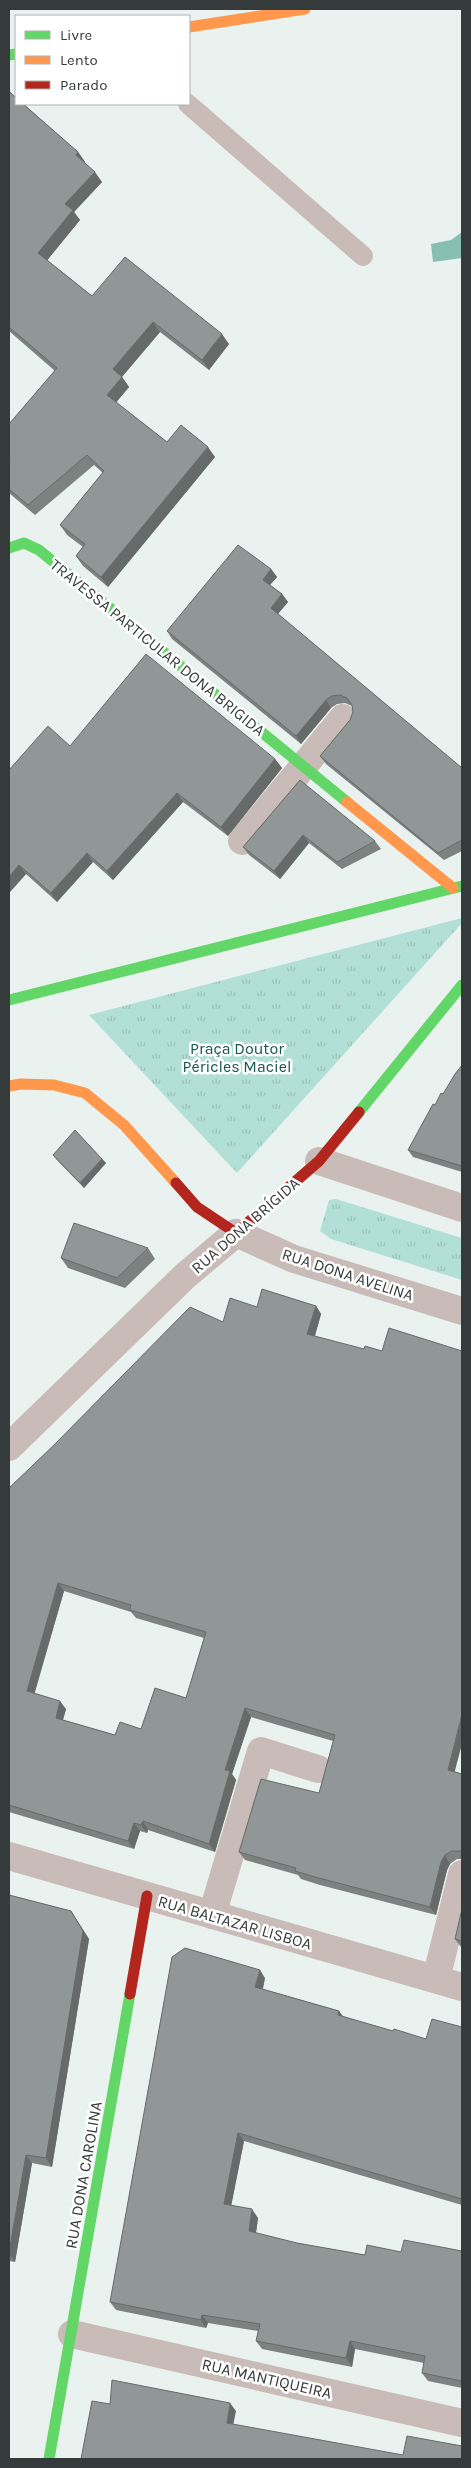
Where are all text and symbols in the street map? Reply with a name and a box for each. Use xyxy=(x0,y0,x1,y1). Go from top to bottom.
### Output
legend xyxy=(15,15,190,105)
text: Livre xyxy=(60,26,92,44)
text: Lento xyxy=(60,51,98,69)
text: Parado xyxy=(60,76,107,94)
street label: TRAVESSA PARTICULAR DONA BRIGIDA xyxy=(47,555,269,740)
park label: Praça Doutor Péricles Maciel xyxy=(183,1039,291,1076)
street label: RUA DONA BRÍGIDA xyxy=(187,1173,303,1277)
street label: RUA DONA AVELINA xyxy=(280,1244,416,1305)
street label: RUA BALTAZAR LISBOA xyxy=(156,1891,314,1954)
street label: RUA DONA CAROLINA xyxy=(61,2100,106,2250)
street label: RUA MANTIQUEIRA xyxy=(200,2354,334,2403)

